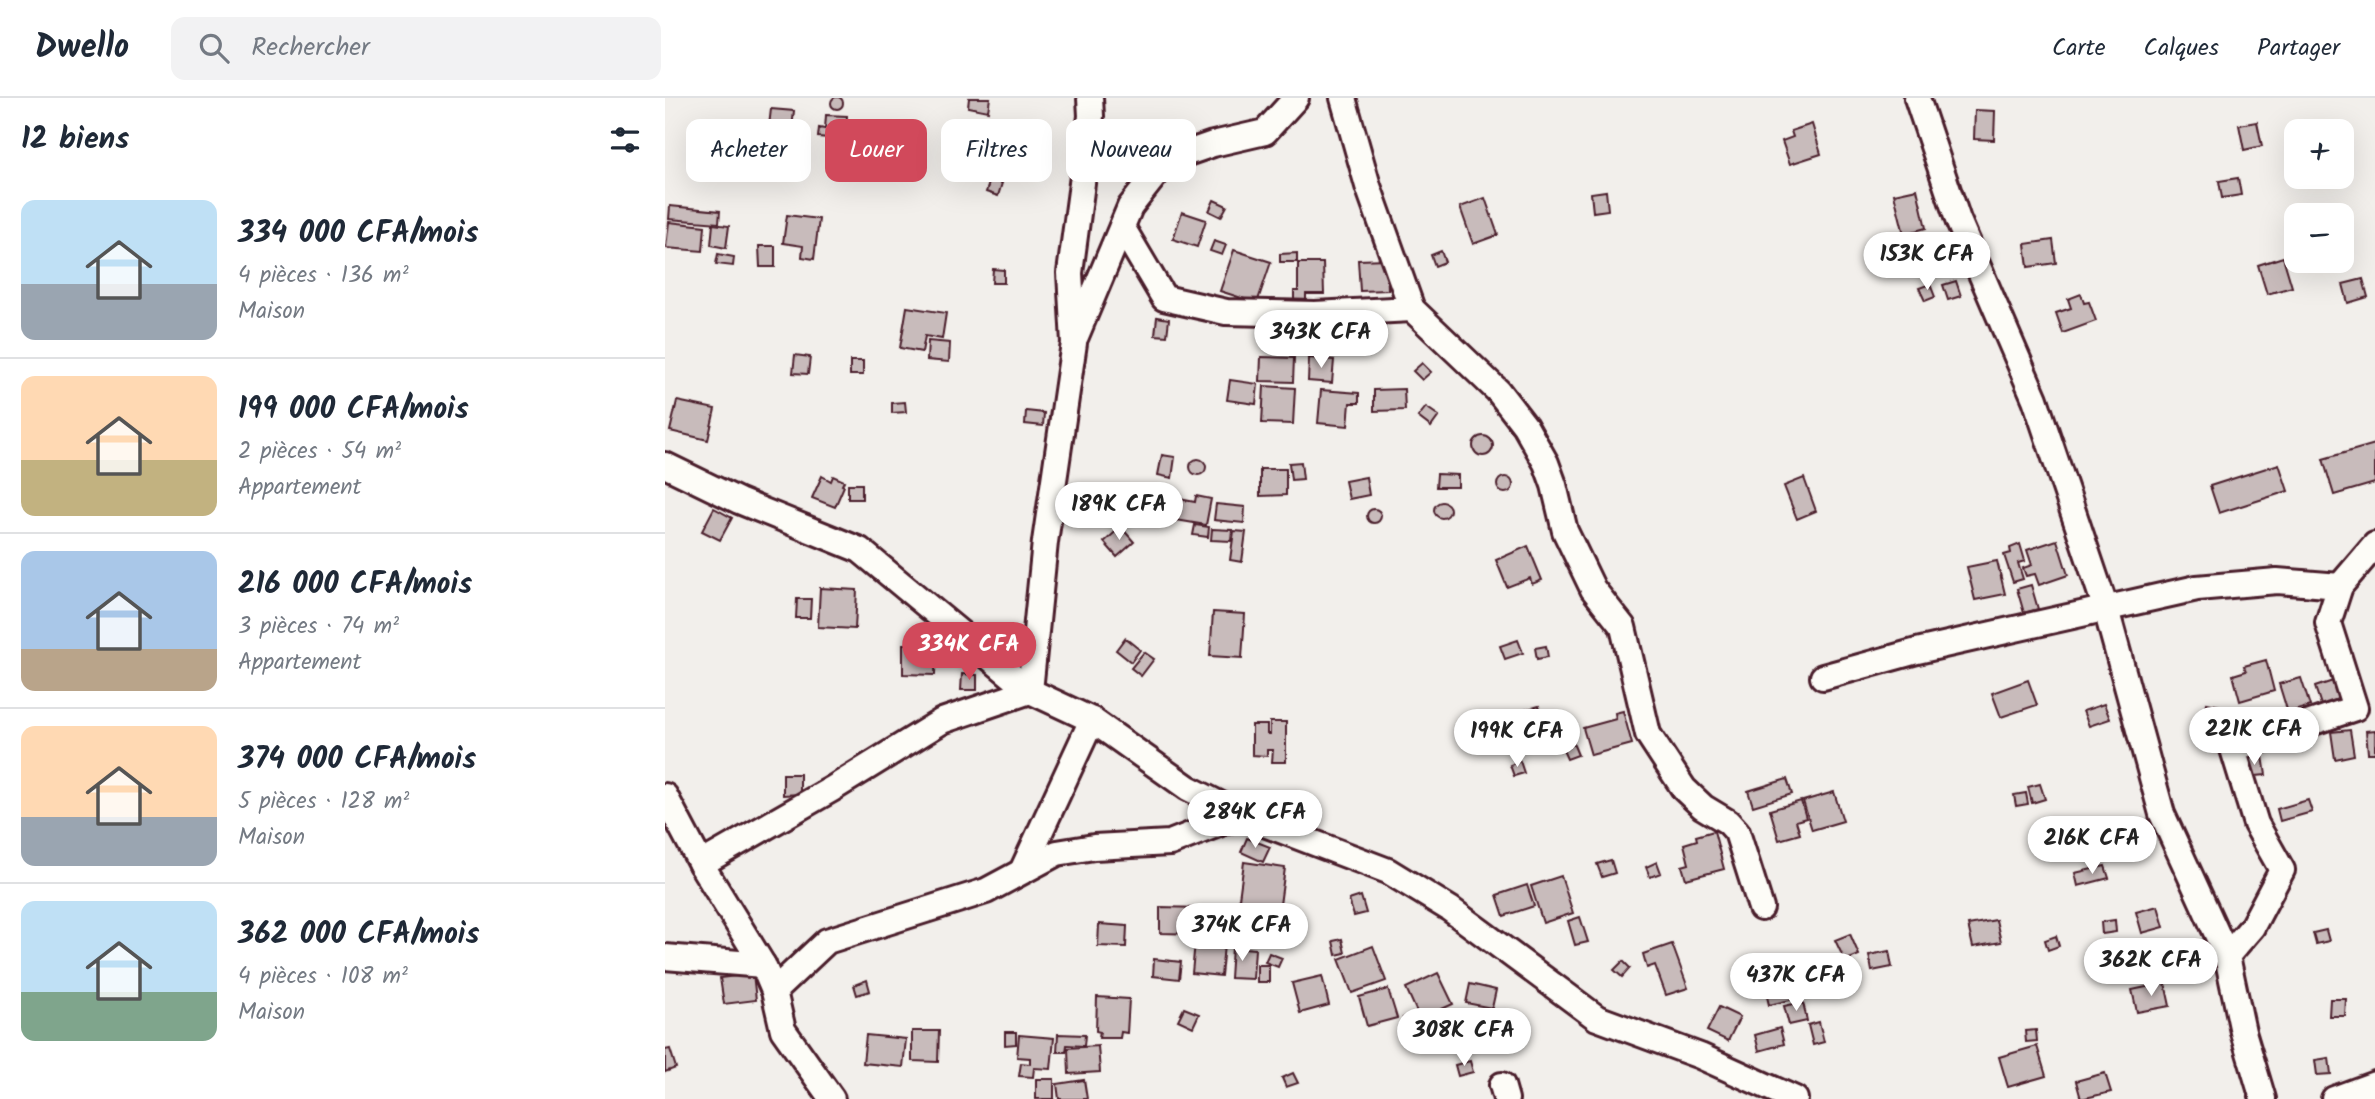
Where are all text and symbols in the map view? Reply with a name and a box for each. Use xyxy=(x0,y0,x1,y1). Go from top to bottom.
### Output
search box xyxy=(171,17,661,80)
text: Dwello xyxy=(35,22,129,75)
text: Rechercher xyxy=(251,27,370,69)
icon: search xyxy=(195,29,233,67)
text: Carte xyxy=(2052,29,2106,68)
text: Calques xyxy=(2144,29,2219,68)
text: Partager xyxy=(2257,29,2340,68)
text: 12 biens xyxy=(21,116,129,164)
chip: Acheter xyxy=(686,119,811,182)
chip: Louer xyxy=(825,119,927,182)
chip: Filtres xyxy=(941,119,1052,182)
chip: Nouveau xyxy=(1066,119,1196,182)
map controls xyxy=(2284,119,2354,273)
button: + xyxy=(2284,119,2354,189)
icon: filters xyxy=(606,121,644,159)
button: − xyxy=(2284,203,2354,273)
text: 334 000 CFA/mois xyxy=(238,210,479,258)
icon: home xyxy=(77,228,161,312)
pin: 153K CFA xyxy=(1855,232,1999,292)
text: 153K CFA xyxy=(1879,237,1975,273)
text: 4 pièces · 136 m² xyxy=(238,258,408,294)
text: Maison xyxy=(238,294,305,330)
pin: 343K CFA xyxy=(1249,310,1393,370)
text: 343K CFA xyxy=(1270,315,1372,351)
text: 199 000 CFA/mois xyxy=(238,386,469,434)
icon: home xyxy=(77,404,161,488)
text: 2 pièces · 54 m² xyxy=(238,434,401,470)
text: Appartement xyxy=(238,470,361,506)
pin: 189K CFA xyxy=(1047,482,1191,542)
text: 189K CFA xyxy=(1071,487,1167,523)
text: 216 000 CFA/mois xyxy=(238,561,472,609)
icon: home xyxy=(77,579,161,663)
text: 3 pièces · 74 m² xyxy=(238,609,399,645)
pin: 334K CFA xyxy=(897,622,1041,682)
text: 334K CFA xyxy=(918,627,1020,663)
text: Appartement xyxy=(238,645,361,681)
pin: 221K CFA xyxy=(2182,708,2326,767)
pin: 199K CFA xyxy=(1445,710,1589,769)
text: 221K CFA xyxy=(2205,712,2303,748)
text: 199K CFA xyxy=(1470,714,1564,750)
text: 374 000 CFA/mois xyxy=(238,736,476,784)
icon: home xyxy=(77,754,161,838)
text: 5 pièces · 128 m² xyxy=(238,784,409,820)
pin: 284K CFA xyxy=(1183,790,1327,850)
text: 284K CFA xyxy=(1203,795,1307,831)
pin: 216K CFA xyxy=(2020,816,2164,876)
text: Maison xyxy=(238,820,305,856)
text: 216K CFA xyxy=(2044,821,2140,857)
pin: 374K CFA xyxy=(1170,904,1314,963)
text: 374K CFA xyxy=(1192,908,1292,944)
text: 362 000 CFA/mois xyxy=(238,911,480,959)
icon: home xyxy=(77,929,161,1013)
pin: 362K CFA xyxy=(2079,939,2223,998)
text: 362K CFA xyxy=(2100,943,2202,979)
pin: 437K CFA xyxy=(1724,954,1868,1013)
text: 437K CFA xyxy=(1746,958,1846,994)
text: 4 pièces · 108 m² xyxy=(238,959,408,995)
text: Maison xyxy=(238,995,305,1031)
pin: 308K CFA xyxy=(1392,1009,1536,1068)
text: 308K CFA xyxy=(1413,1013,1515,1049)

